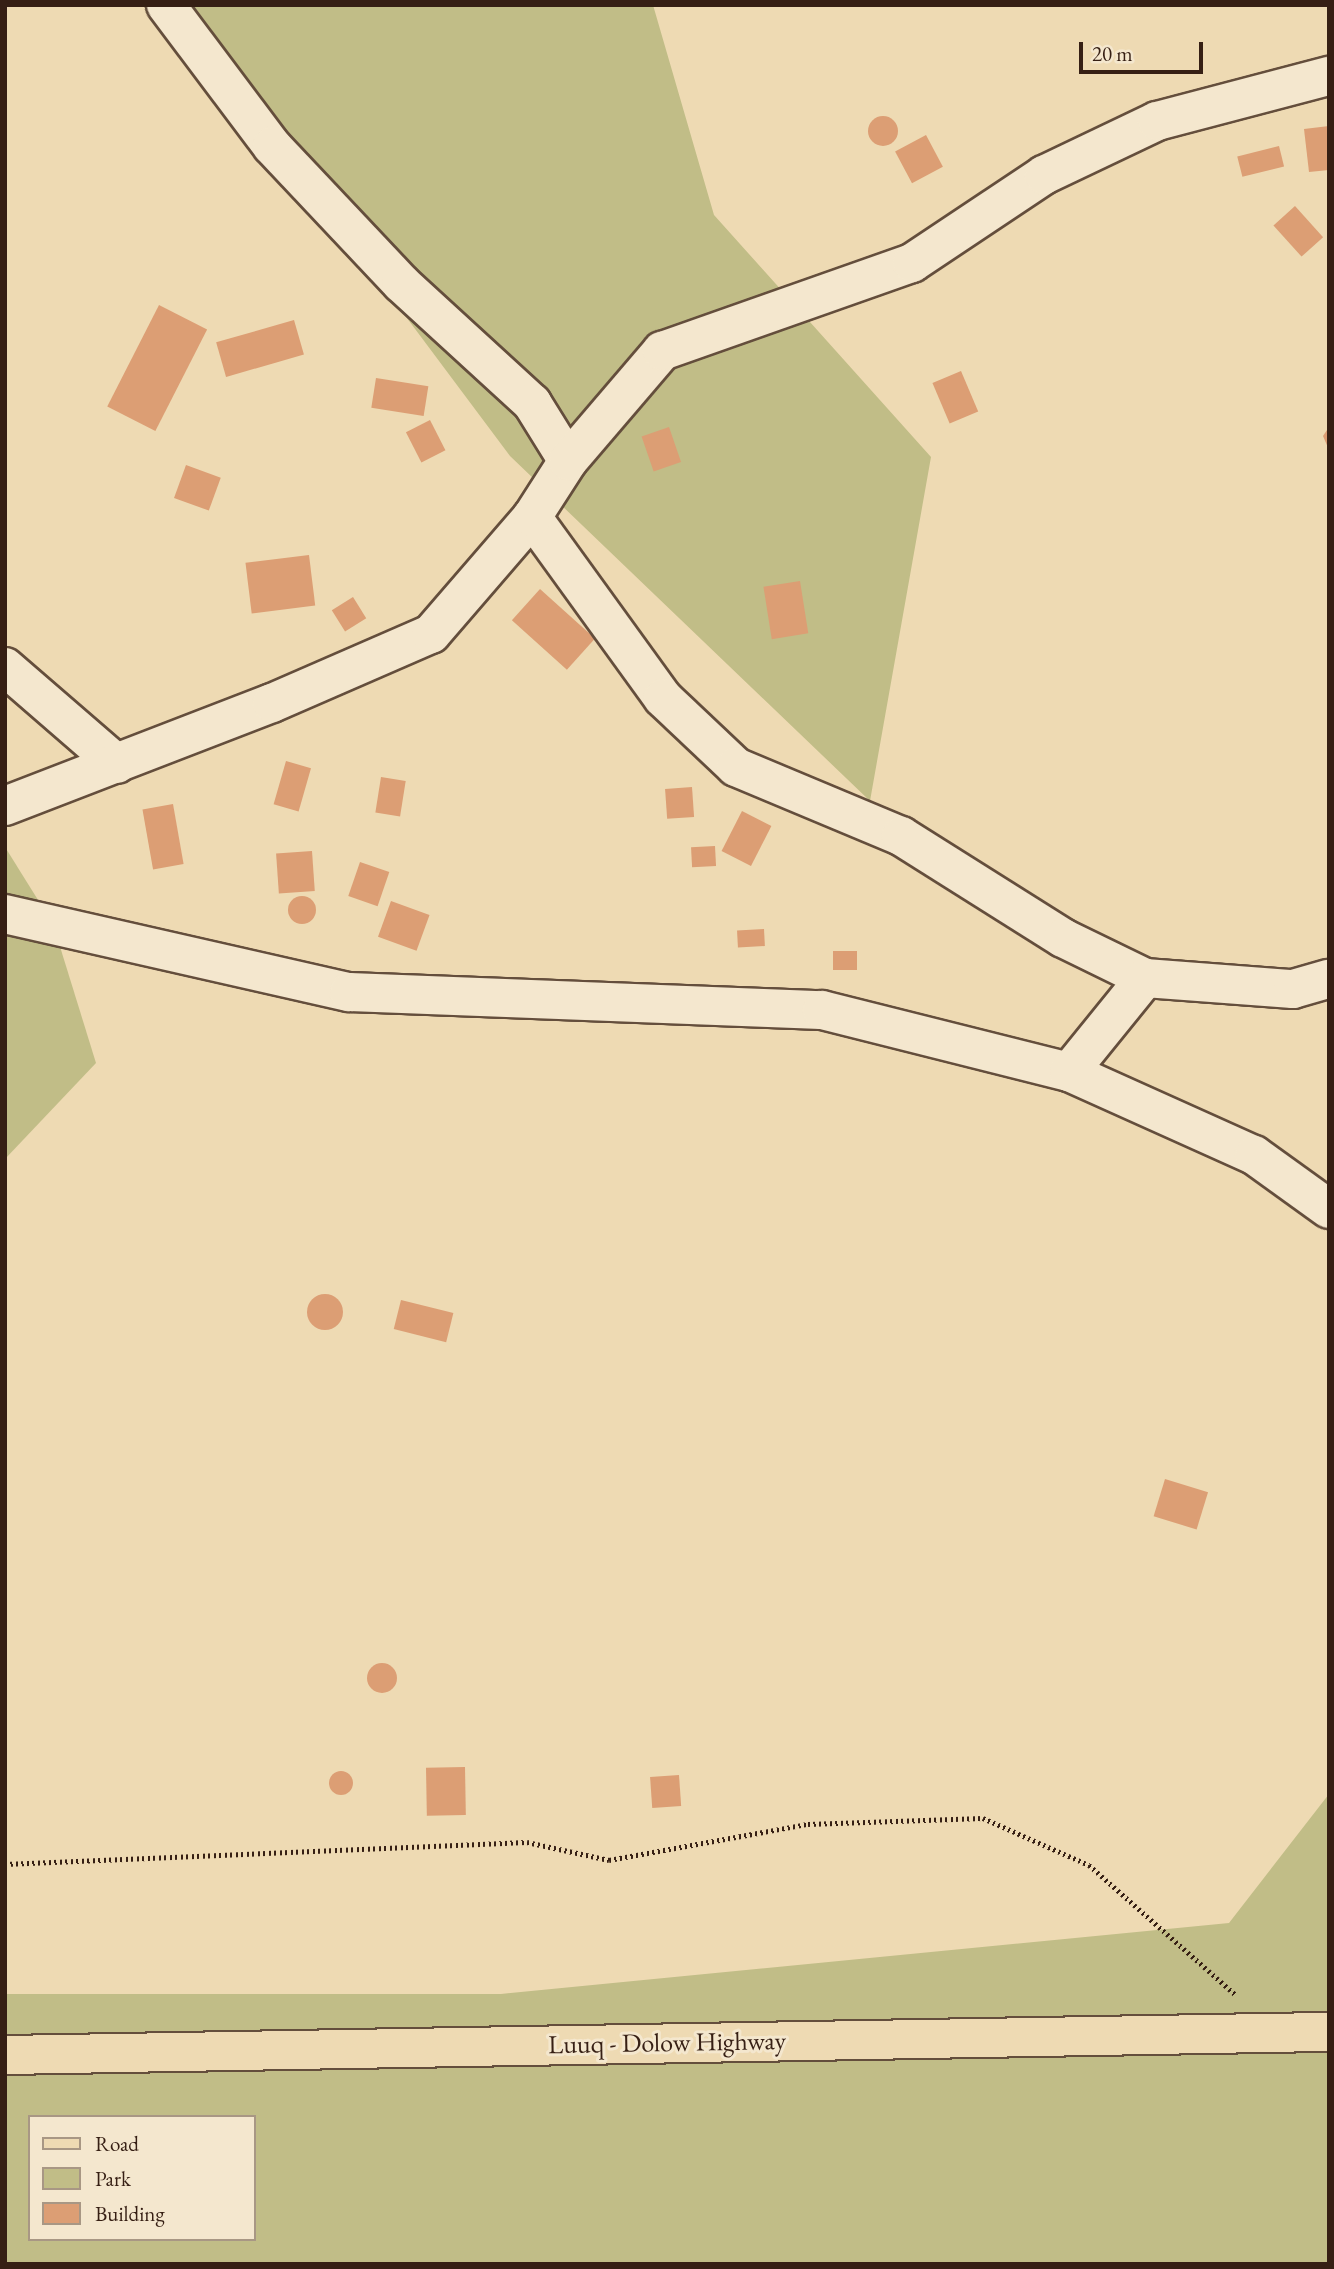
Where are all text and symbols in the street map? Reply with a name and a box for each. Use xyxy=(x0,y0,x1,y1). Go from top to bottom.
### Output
scale bar xyxy=(1082,28,1206,72)
text: 20 m xyxy=(1092,40,1133,67)
street label: Luuq - Dolow Highway xyxy=(548,2025,786,2061)
legend xyxy=(28,2115,256,2241)
text: Road xyxy=(95,2130,139,2157)
text: Park xyxy=(95,2165,131,2192)
text: Building xyxy=(95,2200,165,2227)

